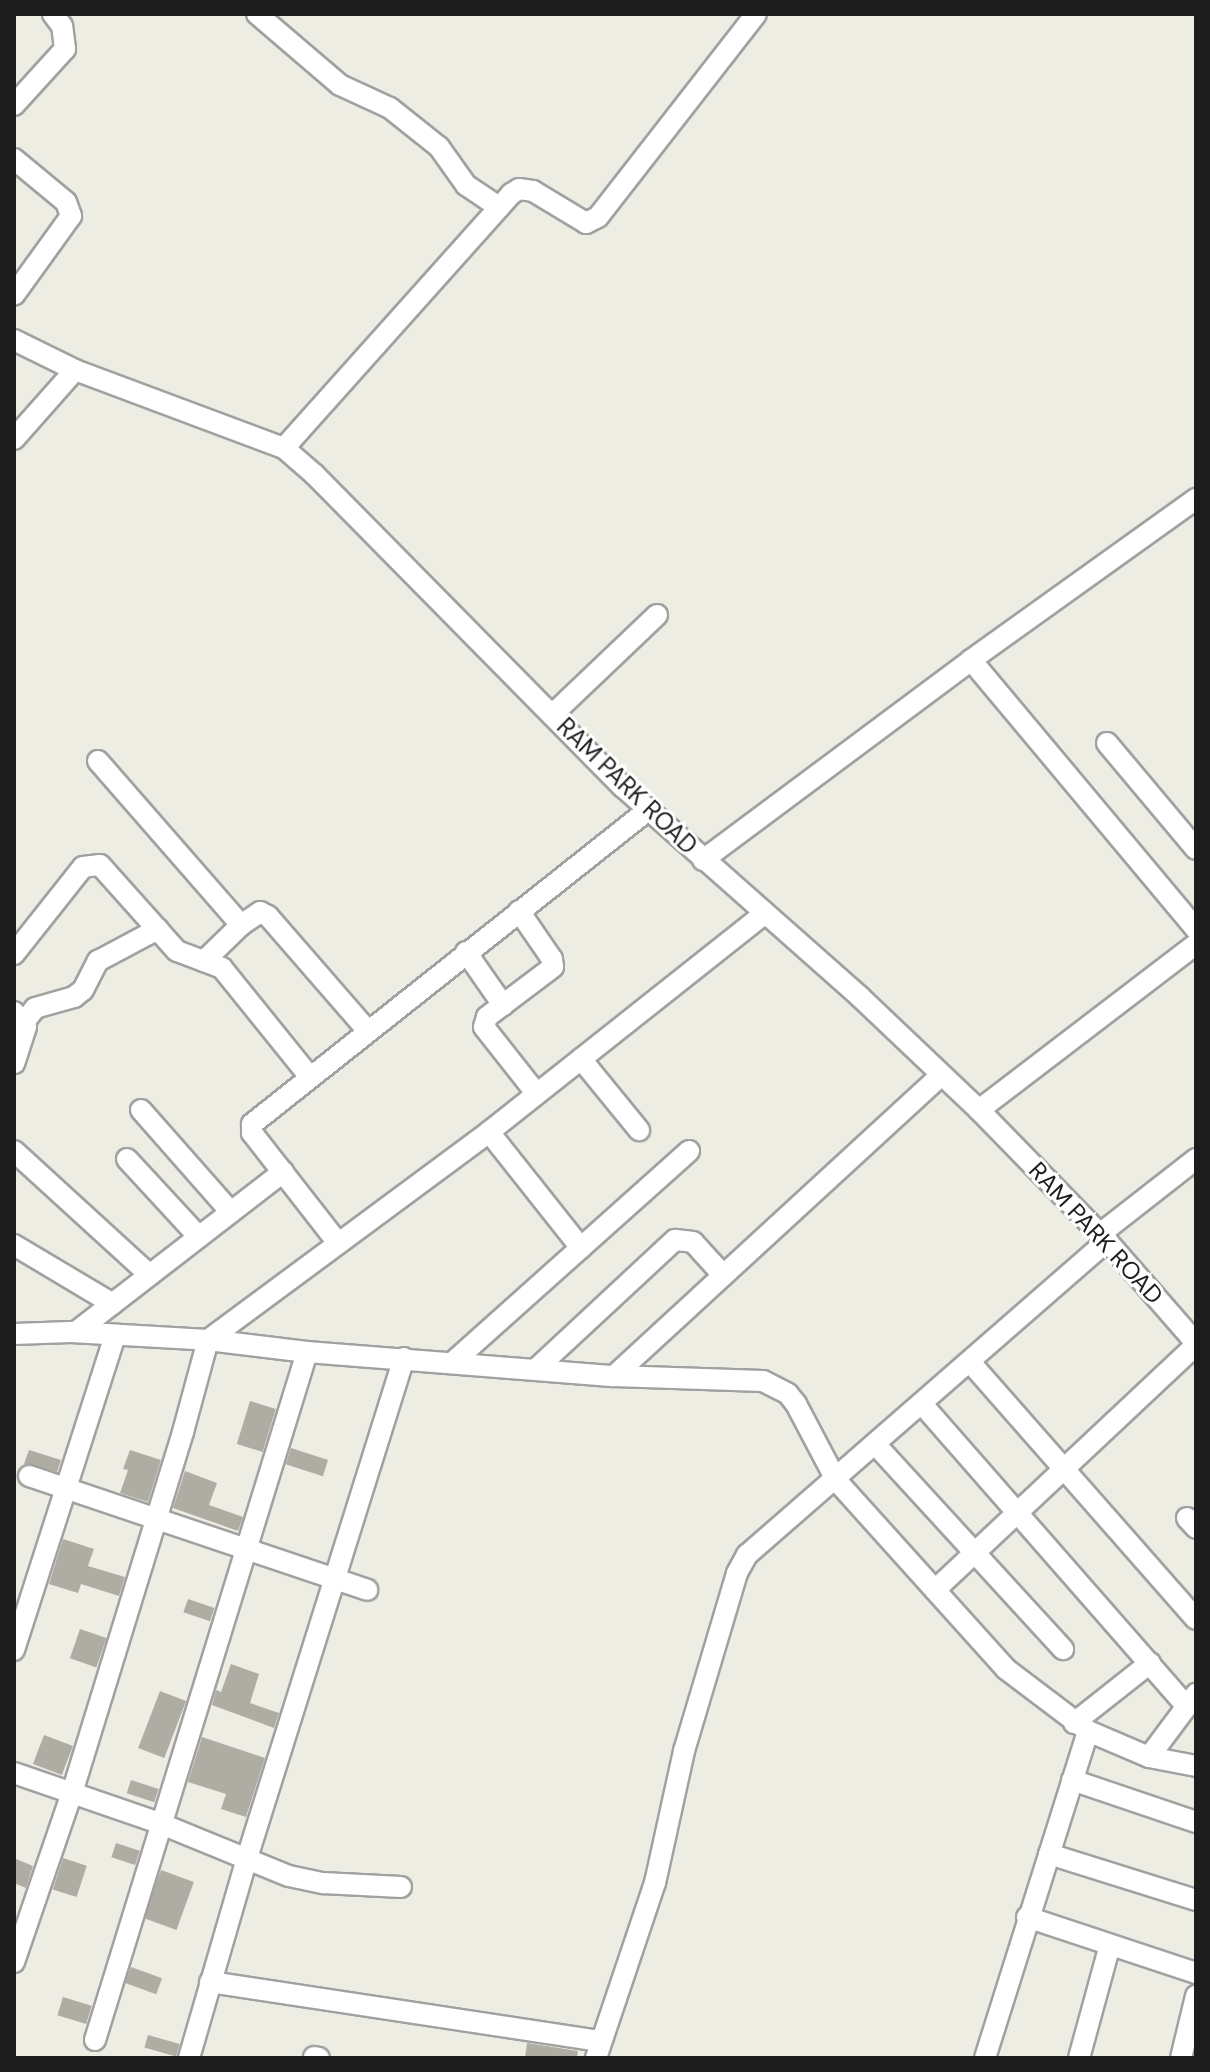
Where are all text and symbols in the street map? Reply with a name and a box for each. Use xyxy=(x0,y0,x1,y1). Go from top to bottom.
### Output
street label: RAM PARK ROAD xyxy=(551,712,703,860)
street label: RAM PARK ROAD xyxy=(1023,1156,1169,1310)

